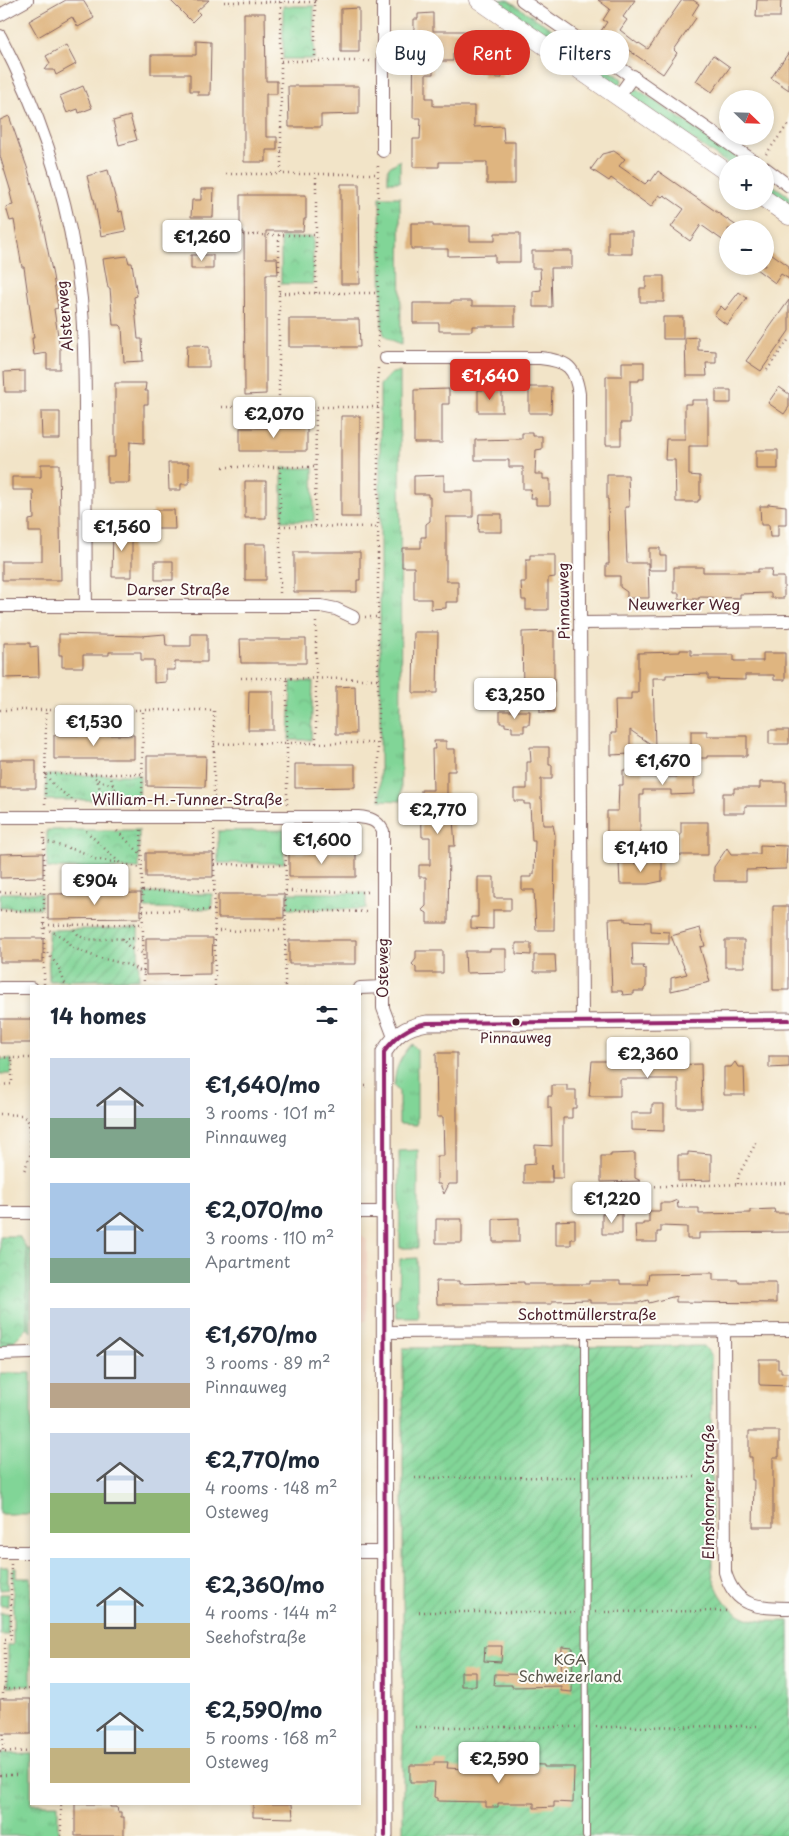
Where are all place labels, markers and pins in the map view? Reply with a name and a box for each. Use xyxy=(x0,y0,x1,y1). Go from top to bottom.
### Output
pin: €1,260 xyxy=(161,220,243,262)
pin: €1,640 xyxy=(449,358,531,401)
pin: €2,070 xyxy=(233,396,315,439)
pin: €1,560 xyxy=(81,510,163,552)
pin: €3,250 xyxy=(474,678,556,720)
pin: €1,530 xyxy=(53,704,135,747)
pin: €1,670 xyxy=(622,744,704,786)
pin: €2,770 xyxy=(397,792,479,835)
pin: €1,600 xyxy=(281,822,363,865)
pin: €1,410 xyxy=(600,830,682,873)
pin: €904 xyxy=(65,864,125,906)
marker: Pinnauweg xyxy=(511,1017,521,1027)
place label: Pinnauweg xyxy=(480,1027,552,1048)
pin: €2,360 xyxy=(607,1036,689,1079)
pin: €1,220 xyxy=(571,1182,653,1224)
pin: €2,590 xyxy=(458,1742,540,1784)

